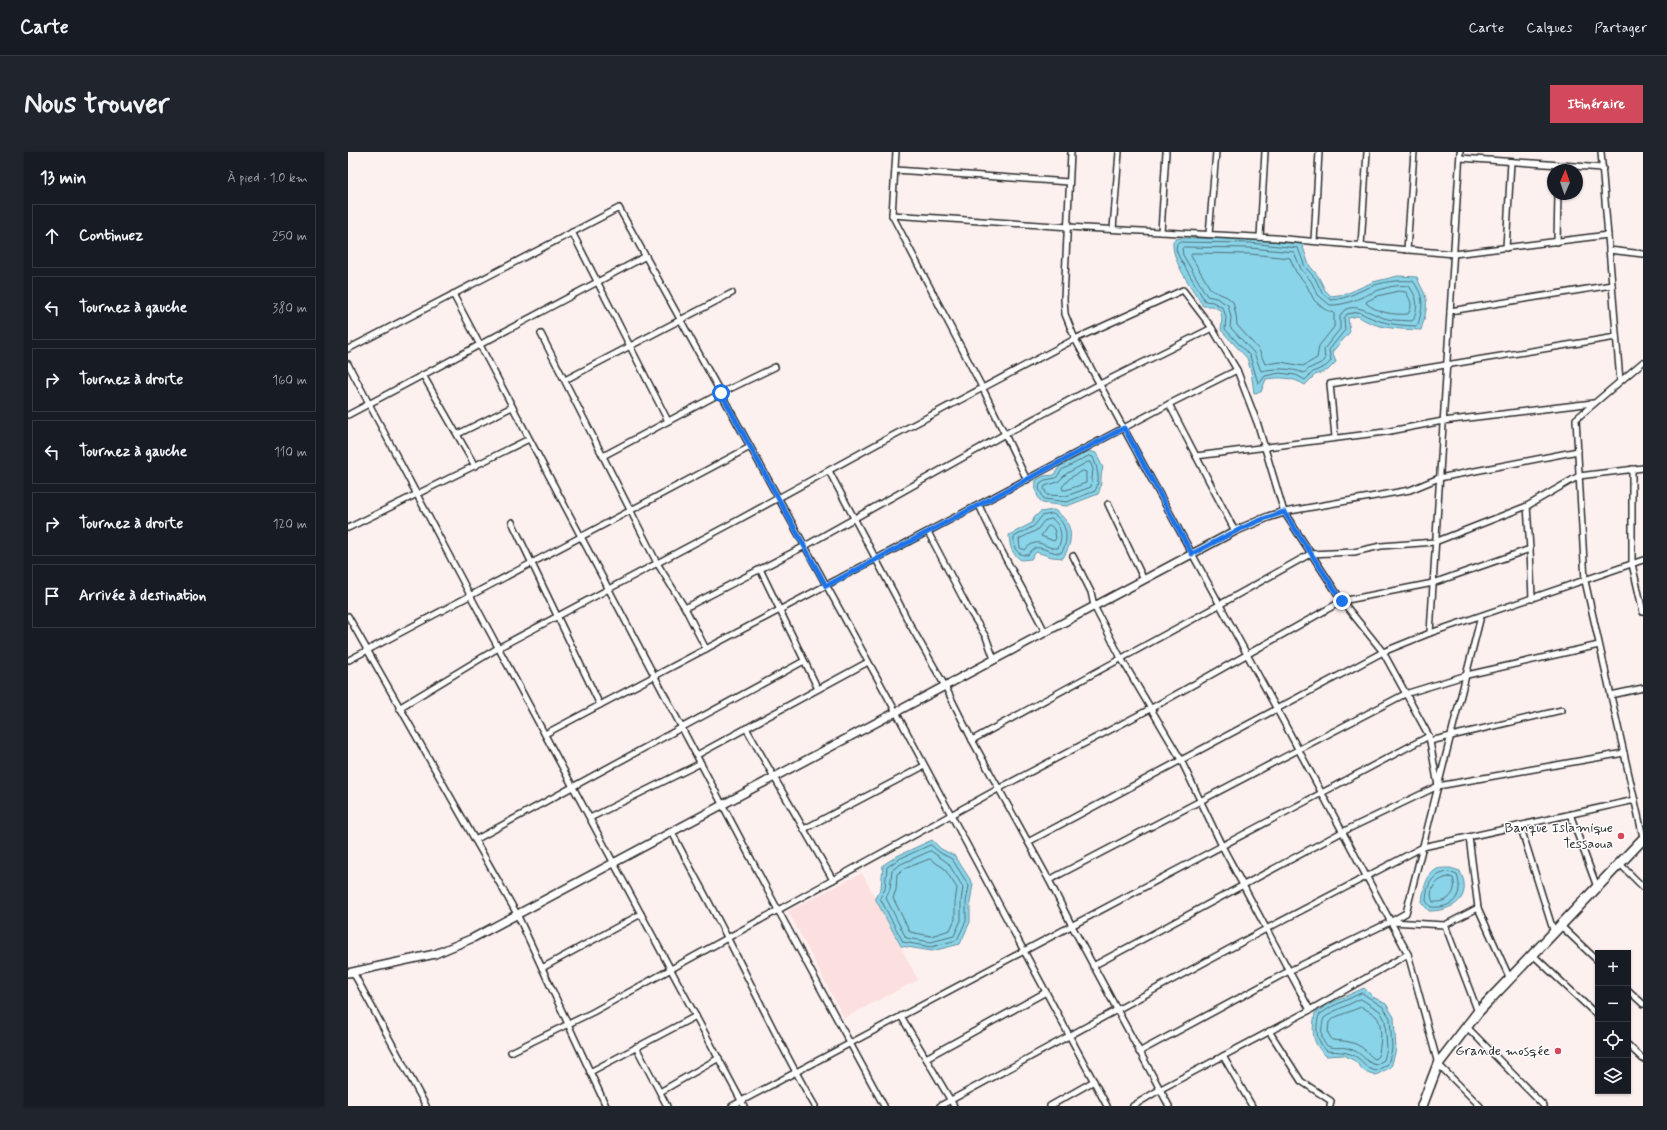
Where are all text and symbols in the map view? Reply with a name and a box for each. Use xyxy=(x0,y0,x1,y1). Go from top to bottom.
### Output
text: Carte xyxy=(20,15,69,40)
text: Carte xyxy=(1468,19,1504,37)
text: Calques xyxy=(1526,19,1572,37)
text: Partager xyxy=(1594,19,1647,37)
button: Itinéraire xyxy=(1550,85,1643,123)
text: Nous trouver xyxy=(24,86,169,123)
north arrow xyxy=(1547,164,1583,200)
text: 13 min xyxy=(40,167,86,189)
text: À pied · 1.0 km xyxy=(227,170,308,187)
icon: ahead xyxy=(41,225,63,247)
text: Continuez xyxy=(79,226,143,246)
text: 250 m xyxy=(272,228,307,245)
icon: left xyxy=(41,297,63,319)
text: Tournez à gauche xyxy=(79,298,187,318)
text: 380 m xyxy=(272,300,307,317)
icon: right xyxy=(41,369,63,391)
text: Tournez à droite xyxy=(79,370,183,390)
text: 160 m xyxy=(272,372,307,389)
route start xyxy=(712,384,730,402)
icon: left xyxy=(41,441,63,463)
text: Tournez à gauche xyxy=(79,442,187,462)
text: 110 m xyxy=(274,444,307,461)
icon: right xyxy=(41,513,63,535)
text: Tournez à droite xyxy=(79,514,183,534)
text: 120 m xyxy=(273,516,307,533)
icon: arrive xyxy=(41,585,63,607)
text: Arrivée à destination xyxy=(79,586,206,606)
route end xyxy=(1333,592,1351,610)
place label: Banque Islamique Tessaoua xyxy=(1505,819,1613,853)
marker: Banque Islamique Tessaoua xyxy=(1616,831,1626,841)
map controls xyxy=(1595,950,1631,1094)
button: + xyxy=(1595,950,1631,986)
button: − xyxy=(1595,986,1631,1022)
button: locate xyxy=(1595,1022,1631,1058)
place label: Grande mosqée xyxy=(1455,1042,1550,1060)
marker: Grande mosqée xyxy=(1553,1046,1563,1056)
button: layers xyxy=(1595,1058,1631,1094)

